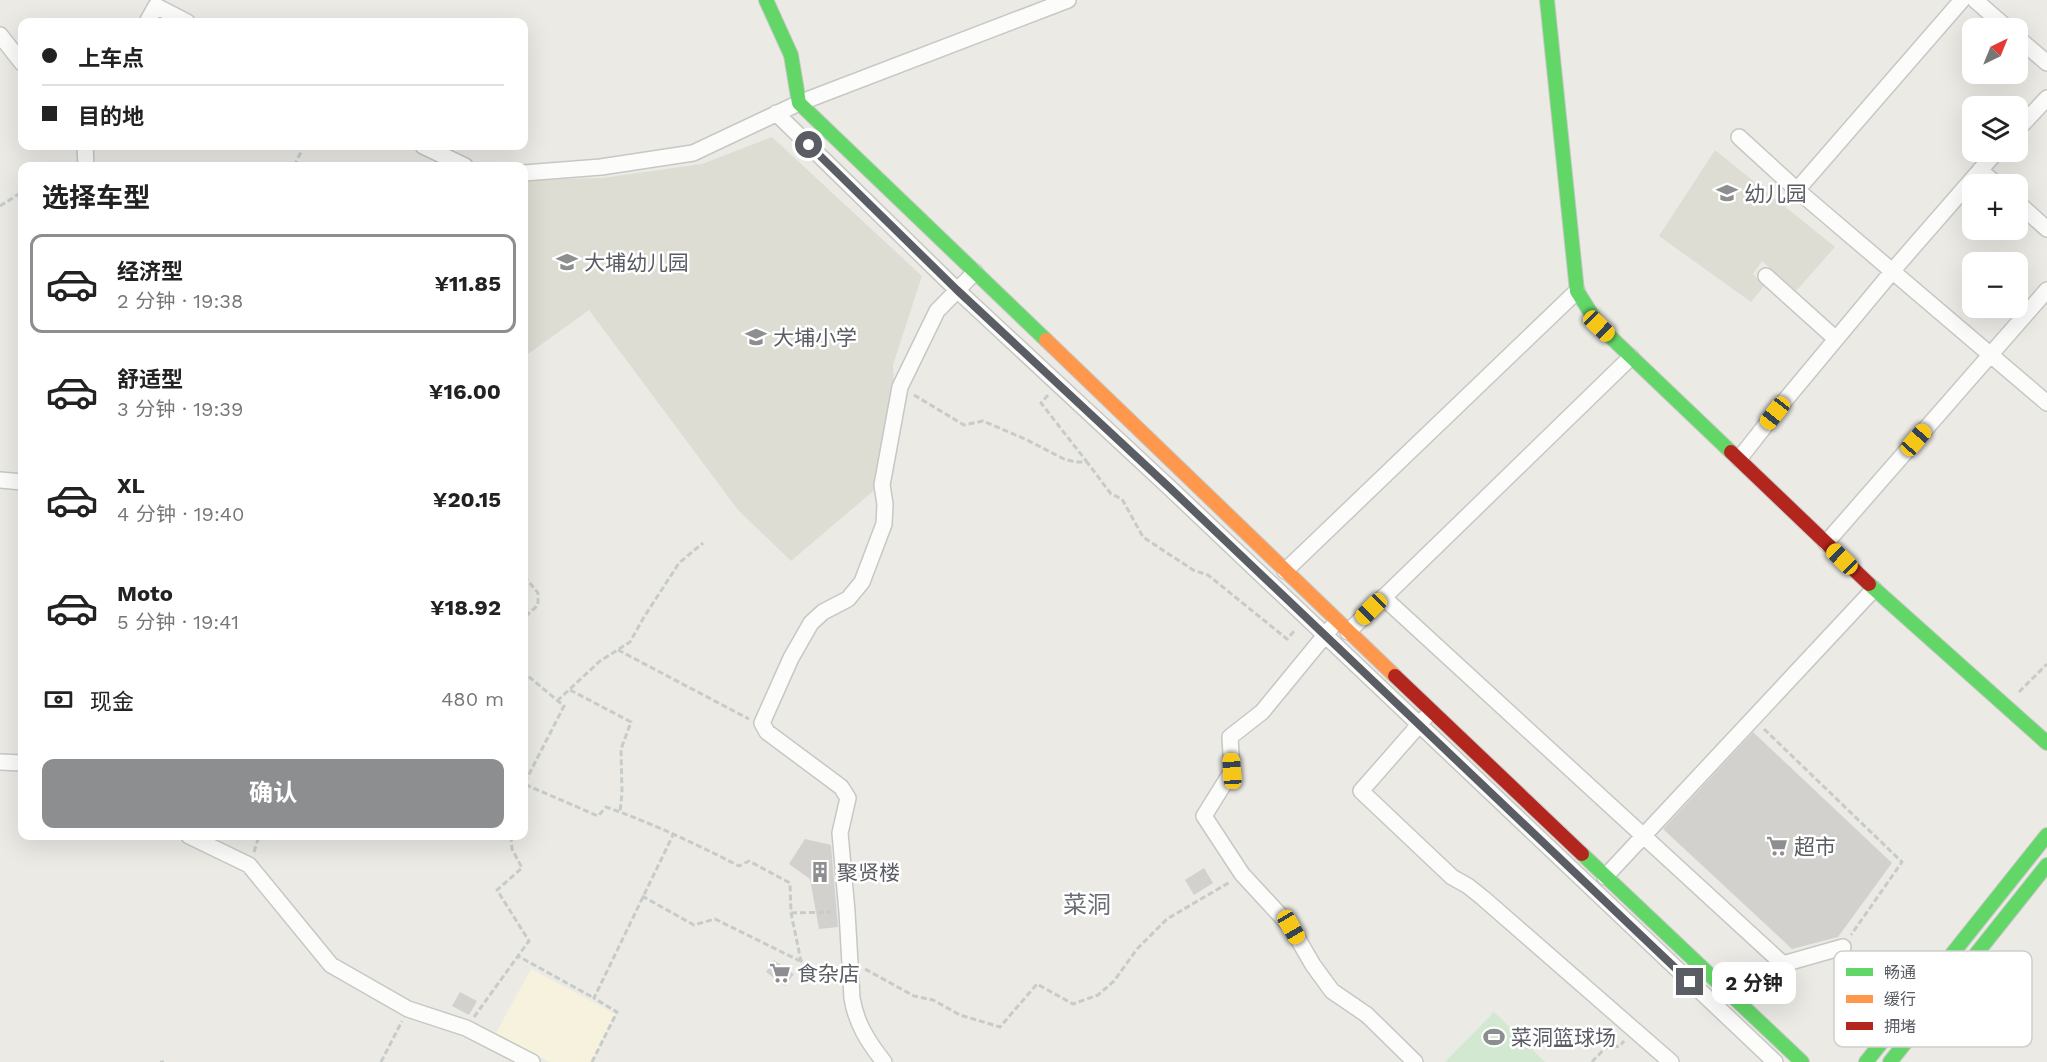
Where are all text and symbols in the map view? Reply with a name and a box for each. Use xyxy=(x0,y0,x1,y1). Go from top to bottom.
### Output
north arrow xyxy=(1962,18,2028,84)
map controls xyxy=(1962,18,2028,318)
text: 上车点 xyxy=(78,46,144,71)
button: layers xyxy=(1962,96,2028,162)
text: 目的地 xyxy=(78,104,144,129)
route start xyxy=(795,131,822,158)
button: + xyxy=(1962,174,2028,240)
school or university icon: 幼儿园 xyxy=(1715,181,1739,205)
place label: 幼儿园 xyxy=(1744,181,1807,206)
text: 选择车型 xyxy=(42,182,150,214)
school or university icon: 大埔幼儿园 xyxy=(555,250,579,274)
place label: 大埔幼儿园 xyxy=(584,250,689,275)
button: − xyxy=(1962,252,2028,318)
icon: car xyxy=(45,257,99,311)
text: 经济型 xyxy=(117,259,183,284)
text: ¥11.85 xyxy=(434,271,501,296)
text: 2 分钟 · 19:38 xyxy=(117,289,243,313)
car xyxy=(1580,307,1618,345)
school or university icon: 大埔小学 xyxy=(744,325,768,349)
place label: 大埔小学 xyxy=(773,325,857,350)
icon: car xyxy=(45,365,99,419)
text: 舒适型 xyxy=(117,367,183,392)
text: ¥16.00 xyxy=(429,379,501,404)
car xyxy=(1757,393,1793,433)
text: 3 分钟 · 19:39 xyxy=(117,397,243,421)
car xyxy=(1897,421,1935,459)
icon: car xyxy=(45,473,99,527)
text: XL xyxy=(117,473,145,498)
text: ¥20.15 xyxy=(433,487,501,512)
text: 4 分钟 · 19:40 xyxy=(117,502,245,526)
car xyxy=(1823,540,1861,578)
icon: car xyxy=(45,581,99,635)
text: Moto xyxy=(117,581,173,606)
car xyxy=(1352,590,1390,628)
text: ¥18.92 xyxy=(430,595,501,620)
text: 5 分钟 · 19:41 xyxy=(117,610,239,634)
icon: cash xyxy=(42,683,75,716)
text: 480 m xyxy=(441,687,504,711)
text: 现金 xyxy=(90,689,134,714)
car xyxy=(1222,752,1242,790)
button: 确认 xyxy=(42,759,504,828)
supermarket icon: 超市 xyxy=(1765,834,1789,858)
place label: 超市 xyxy=(1794,834,1836,859)
building icon: 聚贤楼 xyxy=(808,860,832,884)
place label: 聚贤楼 xyxy=(837,860,900,885)
district label: 菜洞 xyxy=(1063,891,1111,919)
car xyxy=(1274,907,1308,947)
legend xyxy=(1834,951,2032,1047)
supermarket icon: 食杂店 xyxy=(768,961,792,985)
place label: 食杂店 xyxy=(797,961,860,986)
callout: 2 分钟 xyxy=(1711,961,1795,1003)
text: 畅通 xyxy=(1884,963,1916,982)
route end xyxy=(1676,968,1703,995)
text: 2 分钟 xyxy=(1725,971,1783,995)
text: 缓行 xyxy=(1884,990,1916,1009)
text: 拥堵 xyxy=(1884,1017,1916,1036)
sports icon: 菜洞篮球场 xyxy=(1482,1025,1506,1049)
place label: 菜洞篮球场 xyxy=(1511,1025,1616,1050)

